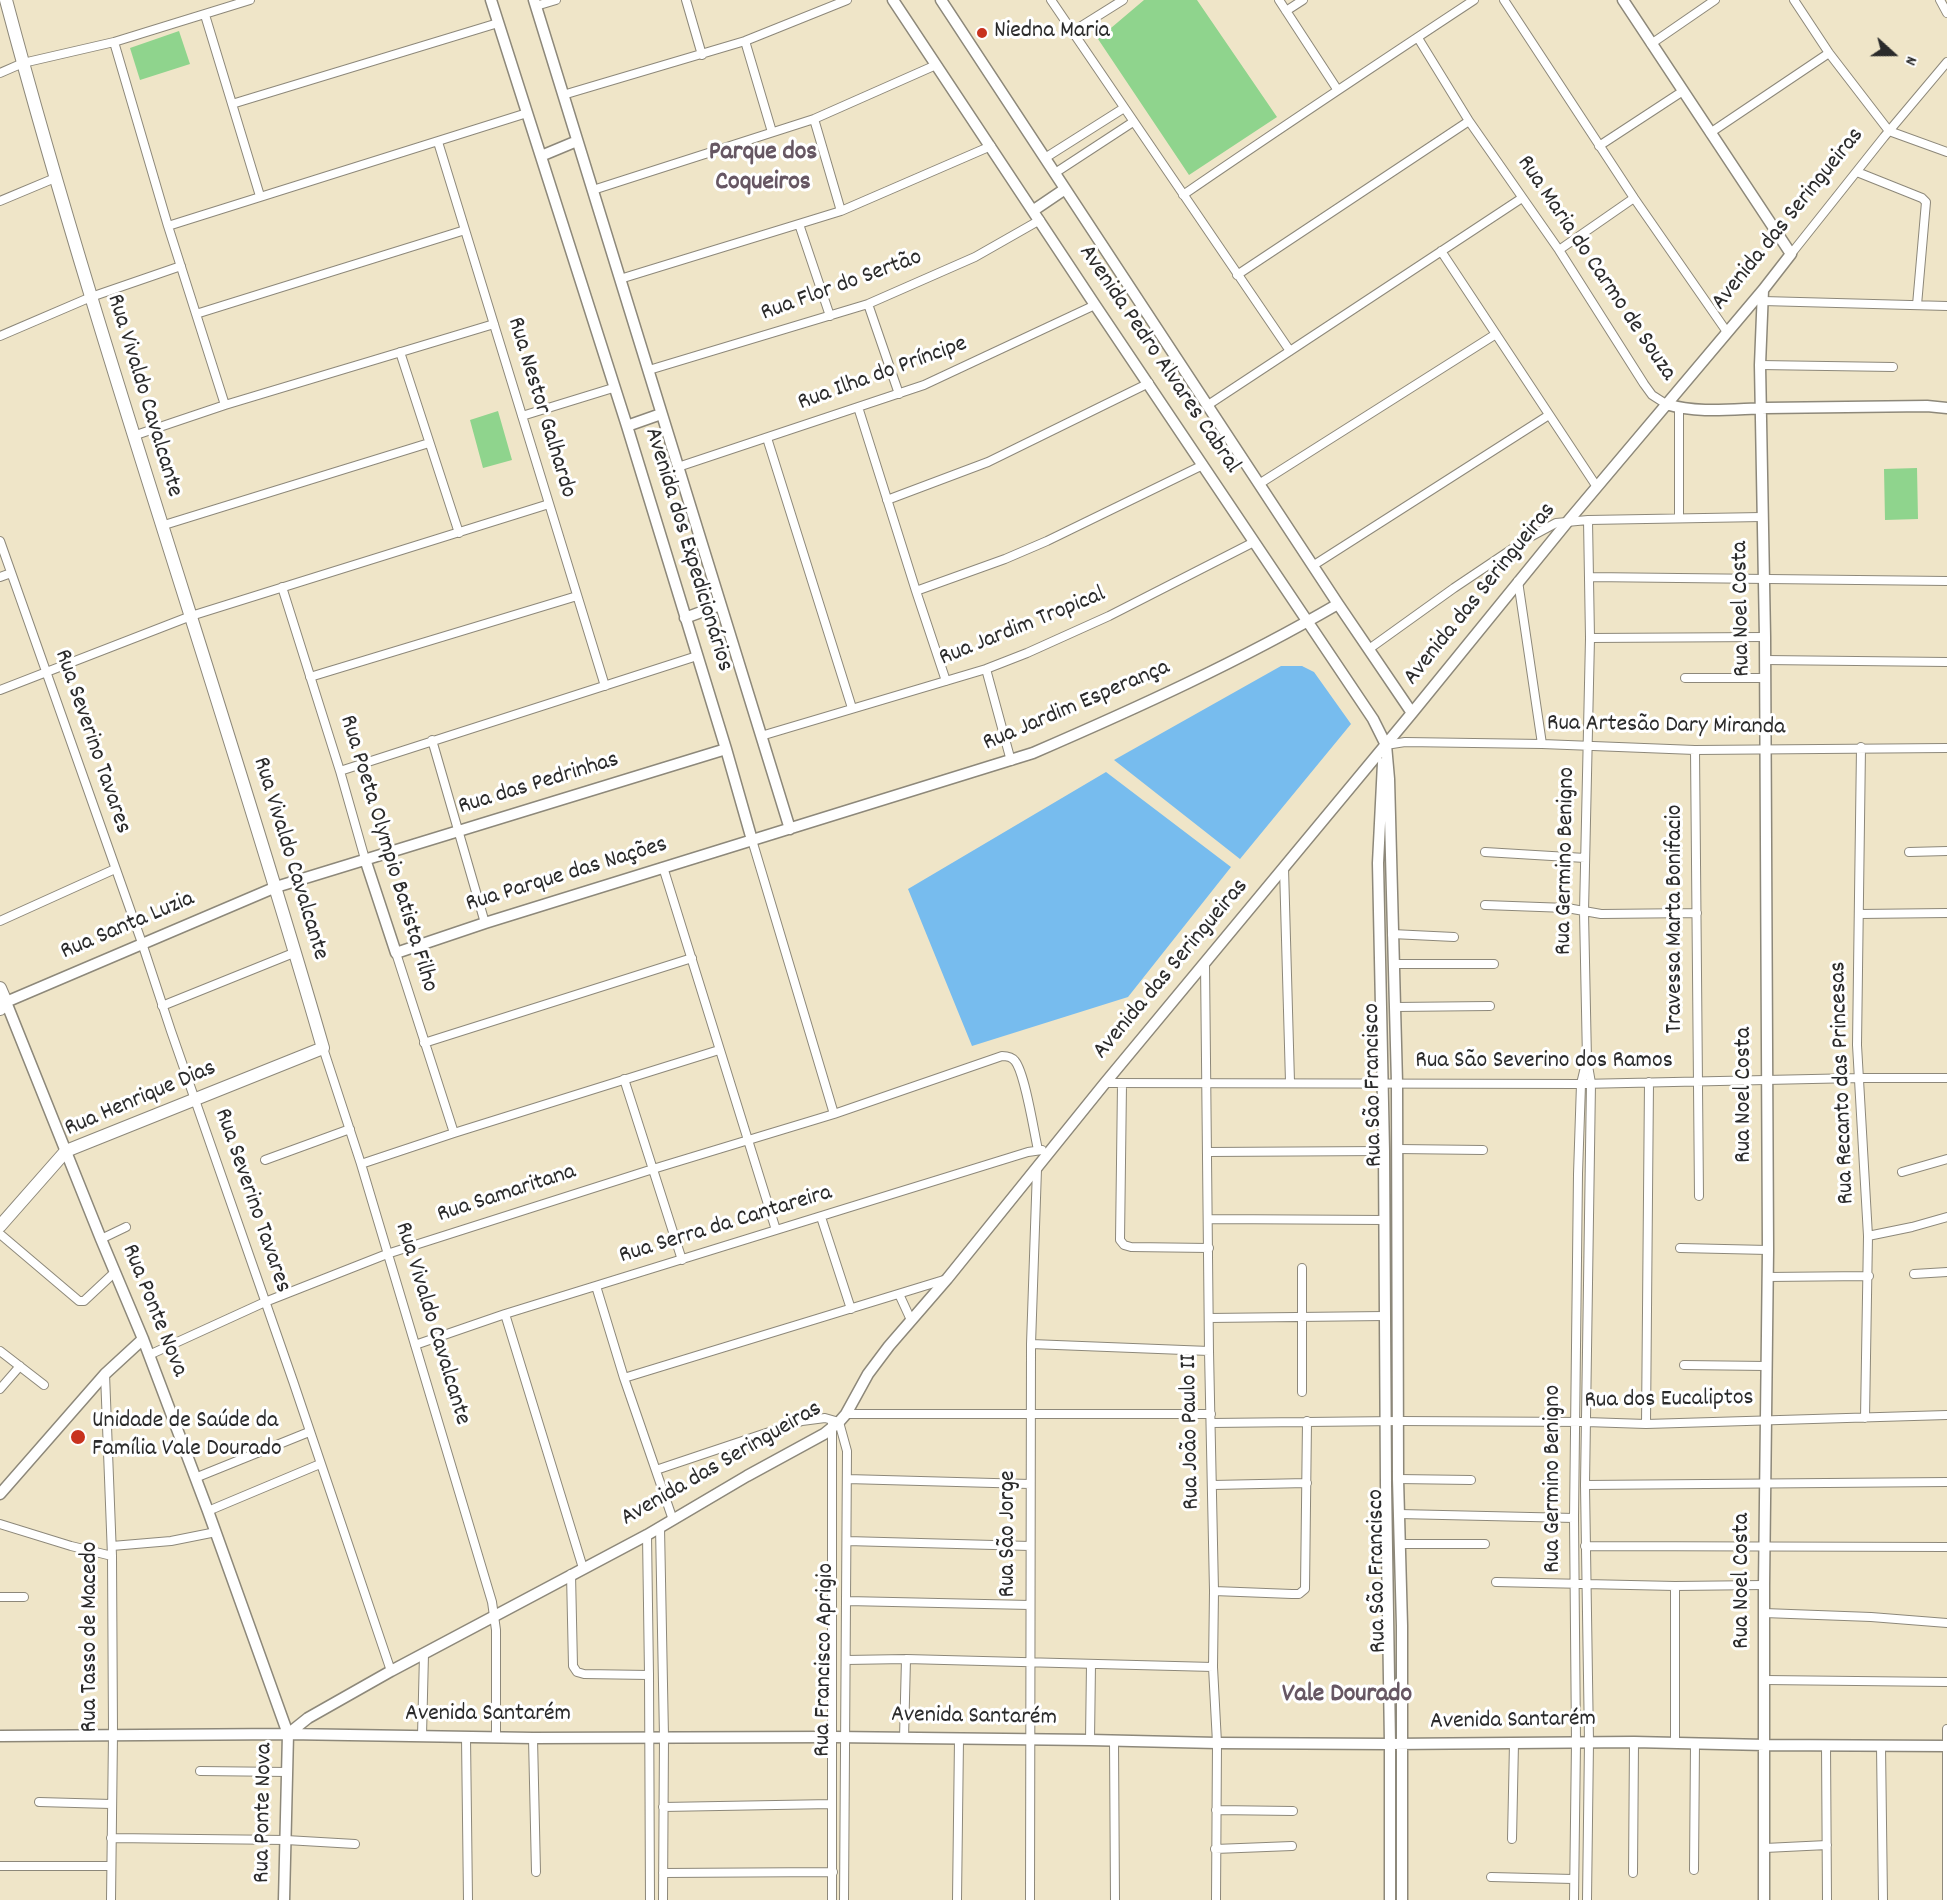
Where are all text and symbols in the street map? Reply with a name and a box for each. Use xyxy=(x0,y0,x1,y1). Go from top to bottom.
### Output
place label: Niedna Maria xyxy=(994,19,1110,47)
north arrow xyxy=(1863,24,1923,84)
marker: Niedna Maria xyxy=(975,26,989,40)
text: N xyxy=(1898,53,1922,68)
street label: Avenida das Seringueiras xyxy=(1706,123,1872,317)
district label: Parque dos Coqueiros xyxy=(709,138,817,200)
street label: Rua Maria do Carmo de Souza xyxy=(1509,151,1681,387)
street label: Avenida Pedro Alvares Cabral xyxy=(1071,240,1245,480)
street label: Rua Flor do Sertão xyxy=(758,245,926,329)
street label: Rua Vivaldo Cavalcante xyxy=(98,291,188,501)
street label: Rua Nestor Galhardo xyxy=(499,314,581,502)
street label: Rua Ilha do Príncipe xyxy=(794,331,972,419)
street label: Avenida dos Expedicionários xyxy=(636,425,738,675)
street label: Avenida das Seringueiras xyxy=(1398,498,1564,692)
street label: Rua Noel Costa xyxy=(1727,541,1759,677)
street label: Rua Jardim Tropical xyxy=(936,582,1110,674)
street label: Rua Severino Tavares xyxy=(46,646,136,838)
street label: Rua Jardim Esperança xyxy=(979,655,1175,759)
street label: Rua Artesão Dary Miranda xyxy=(1547,711,1785,743)
street label: Rua Poeta Olympio Batista Filho xyxy=(331,712,443,996)
street label: Rua das Pedrinhas xyxy=(455,747,623,823)
street label: Rua Vivaldo Cavalcante xyxy=(244,754,334,964)
street label: Rua Germino Benigno xyxy=(1551,767,1583,955)
street label: Travessa Marta Bonifacio xyxy=(1663,804,1691,1034)
street label: Rua Parque das Nações xyxy=(463,832,671,920)
street label: Avenida das Seringueiras xyxy=(1088,874,1256,1066)
street label: Rua Santa Luzia xyxy=(57,886,199,968)
street label: Rua Recanto das Princesas xyxy=(1825,961,1863,1205)
street label: Rua São Francisco xyxy=(1359,1003,1391,1167)
street label: Rua Noel Costa xyxy=(1732,1027,1760,1163)
street label: Rua São Severino dos Ramos xyxy=(1415,1049,1673,1077)
street label: Rua Henrique Dias xyxy=(61,1055,221,1145)
street label: Rua Severino Tavares xyxy=(206,1105,296,1297)
street label: Rua Samaritana xyxy=(434,1159,580,1231)
street label: Rua Serra da Cantareira xyxy=(616,1180,836,1272)
street label: Rua Vivaldo Cavalcante xyxy=(386,1219,476,1429)
street label: Rua Ponte Nova xyxy=(113,1241,193,1381)
street label: Rua João Paulo II xyxy=(1176,1354,1208,1510)
street label: Rua Germino Benigno xyxy=(1541,1385,1569,1573)
street label: Rua dos Eucaliptos xyxy=(1584,1385,1754,1417)
street label: Avenida das Seringueiras xyxy=(617,1396,827,1534)
place label: Unidade de Saúde da Família Vale Dourado xyxy=(92,1409,282,1465)
marker: Unidade de Saúde da Família Vale Dourado xyxy=(69,1428,87,1446)
street label: Rua São Jorge xyxy=(996,1471,1024,1597)
street label: Rua São Francisco xyxy=(1363,1489,1395,1653)
street label: Rua Noel Costa xyxy=(1730,1513,1758,1649)
street label: Rua Tasso de Macedo xyxy=(78,1542,106,1732)
street label: Rua Francisco Aprigio xyxy=(810,1563,842,1757)
district label: Vale Dourado xyxy=(1282,1680,1412,1712)
street label: Avenida Santarém xyxy=(405,1702,571,1730)
street label: Avenida Santarém xyxy=(891,1702,1057,1734)
street label: Avenida Santarém xyxy=(1430,1706,1596,1738)
street label: Rua Ponte Nova xyxy=(249,1743,281,1883)

